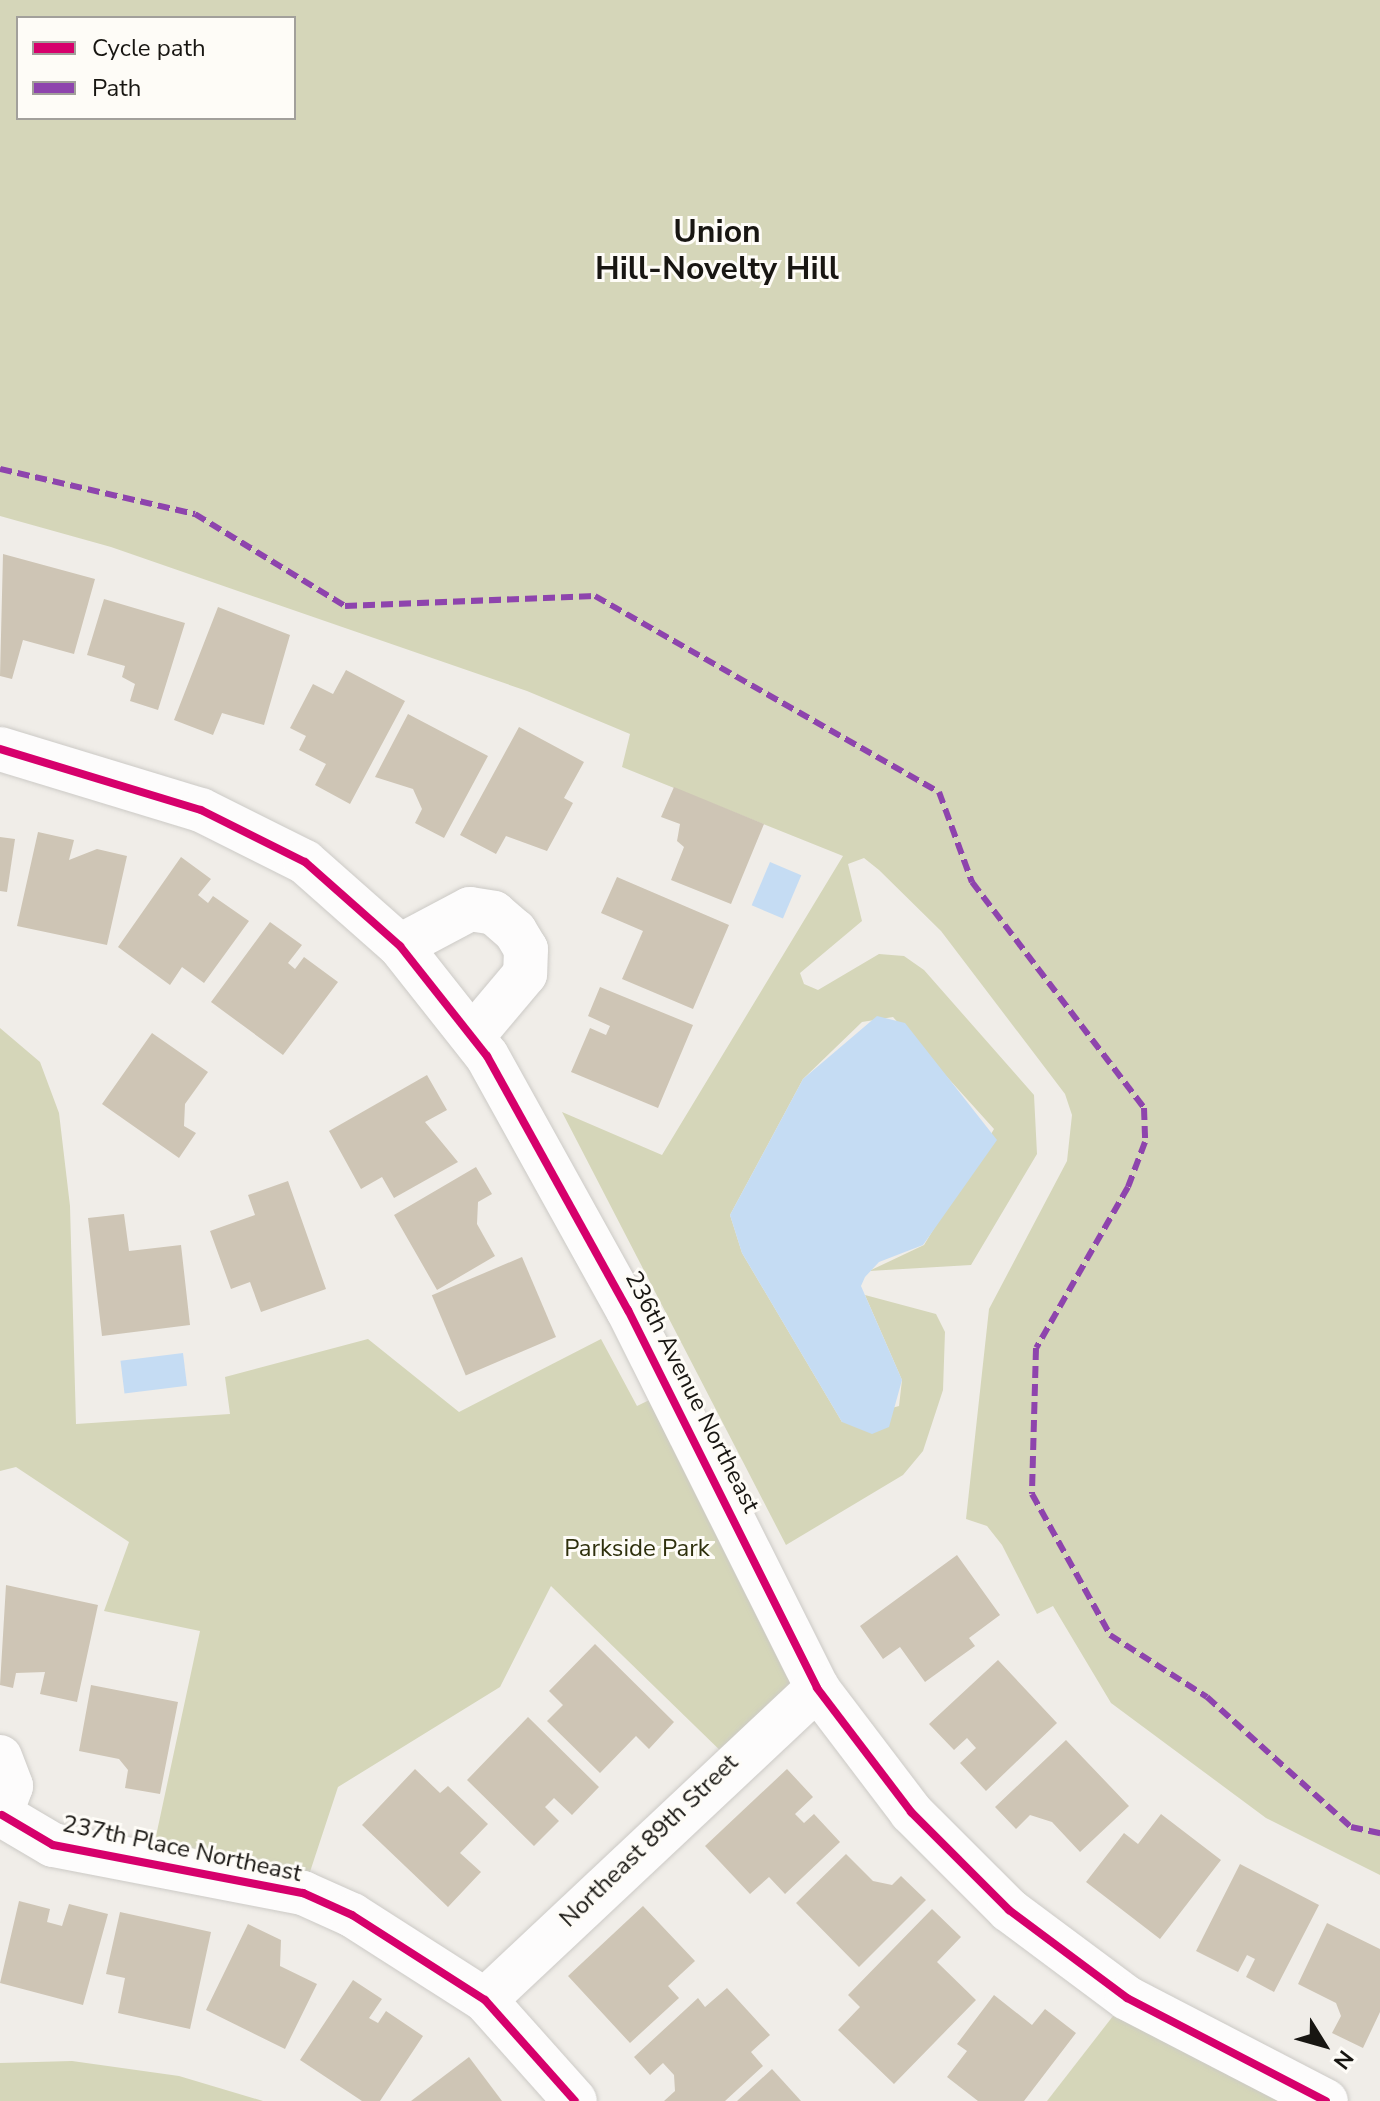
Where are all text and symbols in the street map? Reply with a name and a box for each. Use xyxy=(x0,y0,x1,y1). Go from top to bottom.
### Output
legend xyxy=(16,16,296,120)
text: Cycle path xyxy=(92,32,206,64)
text: Path xyxy=(92,72,141,104)
district label: Union Hill-Novelty Hill xyxy=(595,214,839,289)
street label: 236th Avenue Northeast xyxy=(619,1267,765,1517)
park label: Parkside Park xyxy=(564,1535,710,1563)
street label: Northeast 89th Street xyxy=(554,1749,744,1933)
street label: 237th Place Northeast xyxy=(60,1810,304,1888)
north arrow xyxy=(1284,2005,1364,2085)
text: N xyxy=(1326,2044,1360,2075)

